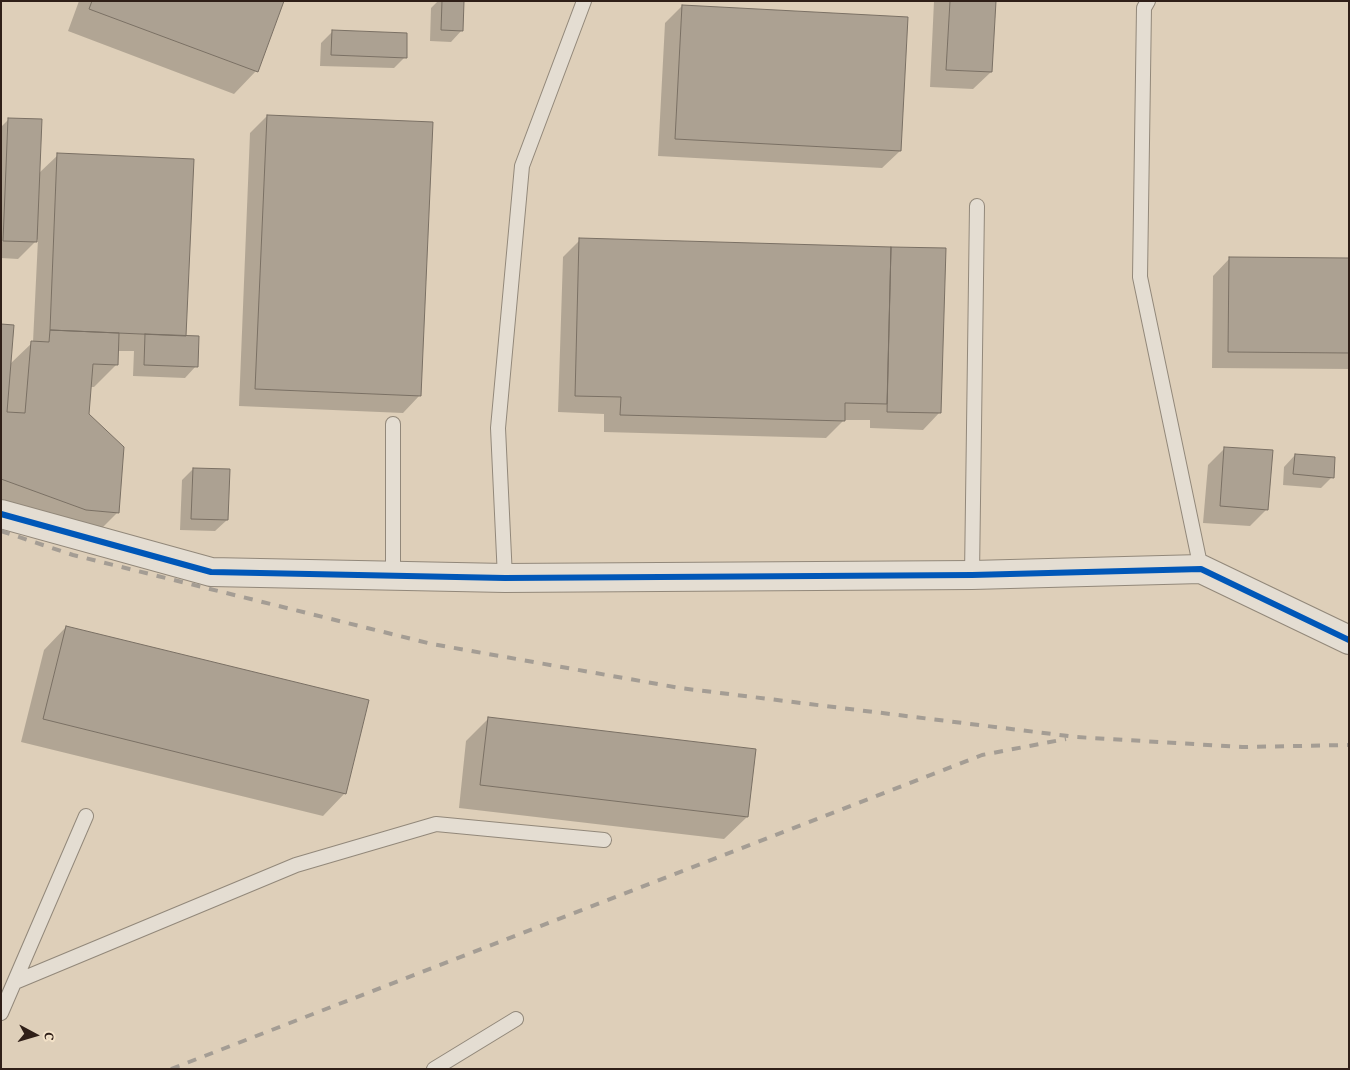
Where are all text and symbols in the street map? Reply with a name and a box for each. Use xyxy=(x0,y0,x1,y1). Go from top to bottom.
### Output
north arrow xyxy=(10,1010,60,1060)
text: С xyxy=(40,1032,60,1042)

